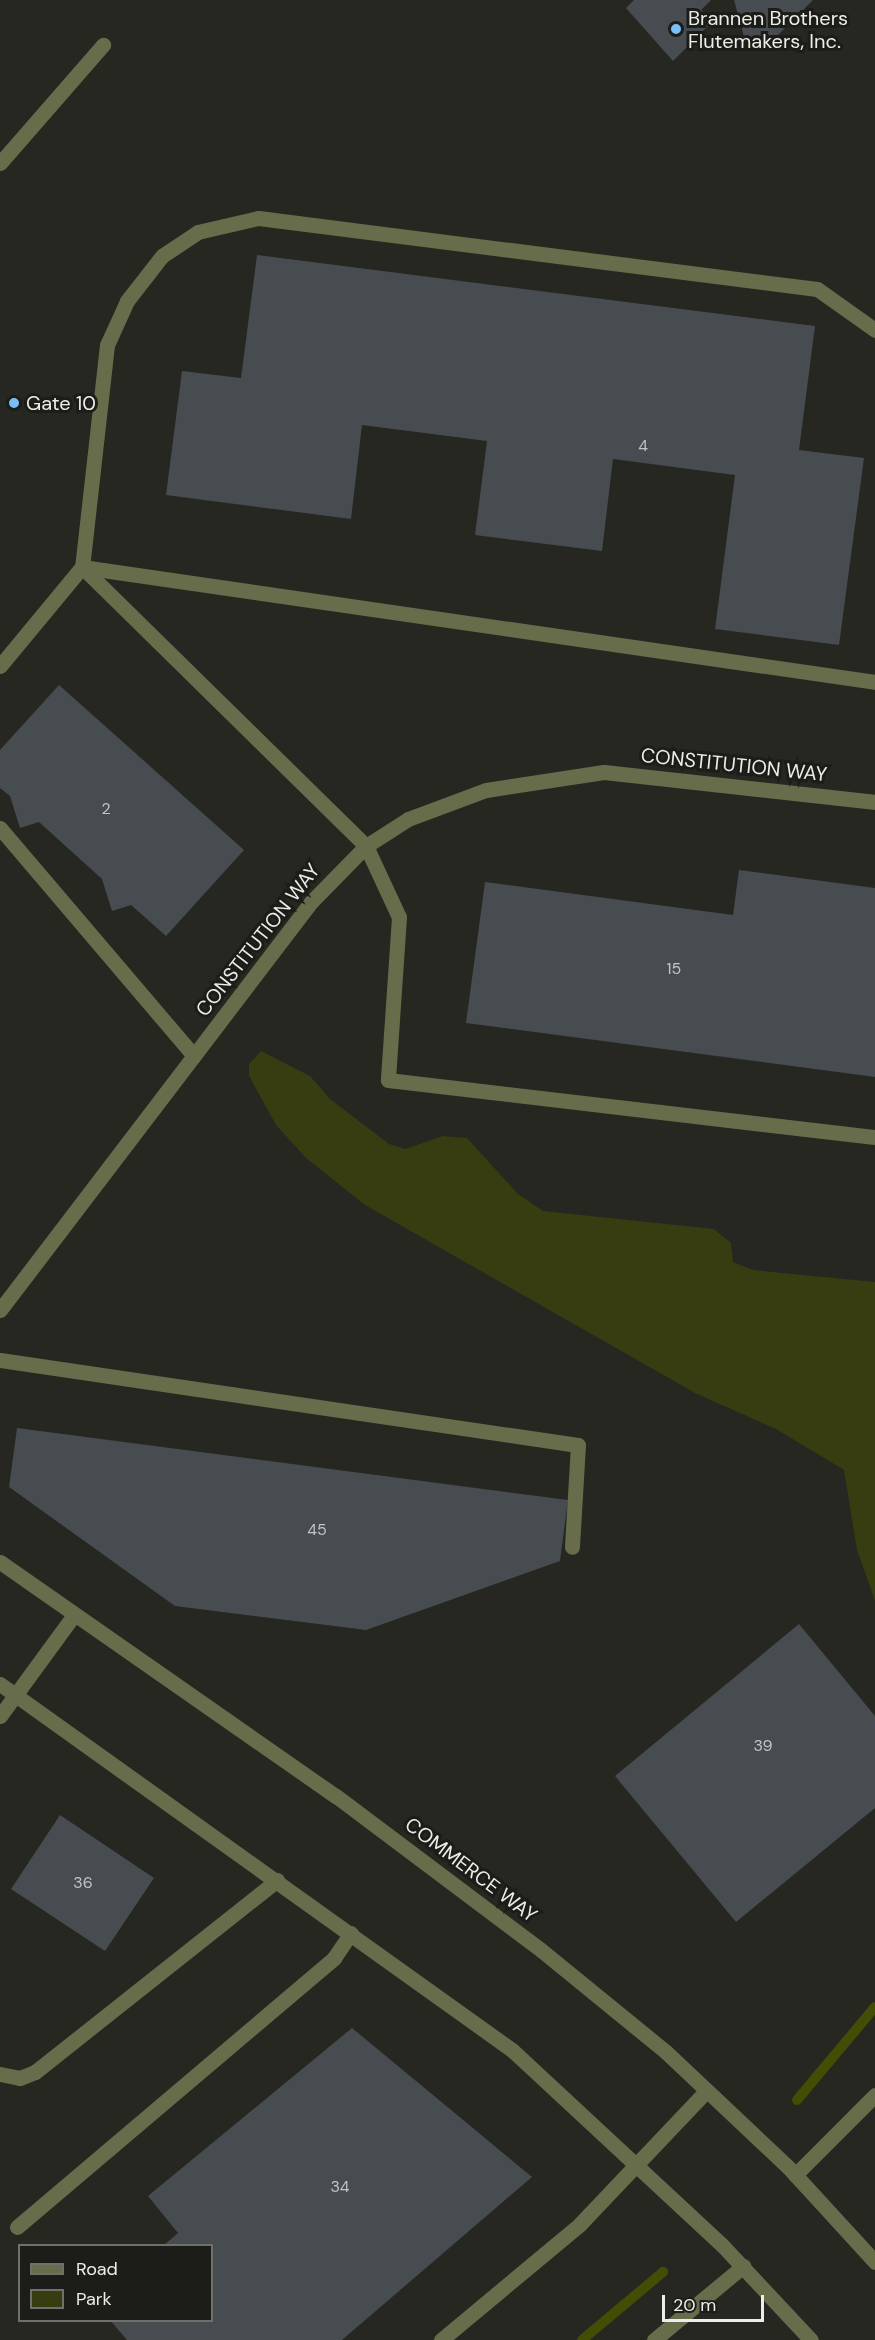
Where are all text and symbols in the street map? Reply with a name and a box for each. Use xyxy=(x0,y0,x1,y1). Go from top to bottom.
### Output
place label: Brannen Brothers Flutemakers, Inc. xyxy=(688,6,848,53)
marker: Brannen Brothers Flutemakers, Inc. xyxy=(669,22,683,36)
place label: Gate 10 xyxy=(26,391,96,415)
marker: Gate 10 xyxy=(7,396,21,410)
house number: 4 xyxy=(638,436,648,456)
street label: CONSTITUTION WAY xyxy=(640,743,828,787)
house number: 2 xyxy=(101,799,111,819)
street label: CONSTITUTION WAY xyxy=(191,859,325,1021)
house number: 15 xyxy=(667,959,681,979)
house number: 45 xyxy=(307,1520,327,1540)
house number: 39 xyxy=(753,1736,773,1756)
street label: COMMERCE WAY xyxy=(400,1813,542,1927)
house number: 36 xyxy=(73,1873,93,1893)
house number: 34 xyxy=(330,2177,350,2197)
legend xyxy=(18,2244,213,2322)
text: Road xyxy=(76,2257,118,2281)
scale bar xyxy=(665,2283,767,2321)
text: Park xyxy=(76,2287,112,2311)
text: 20 m xyxy=(673,2293,716,2317)

